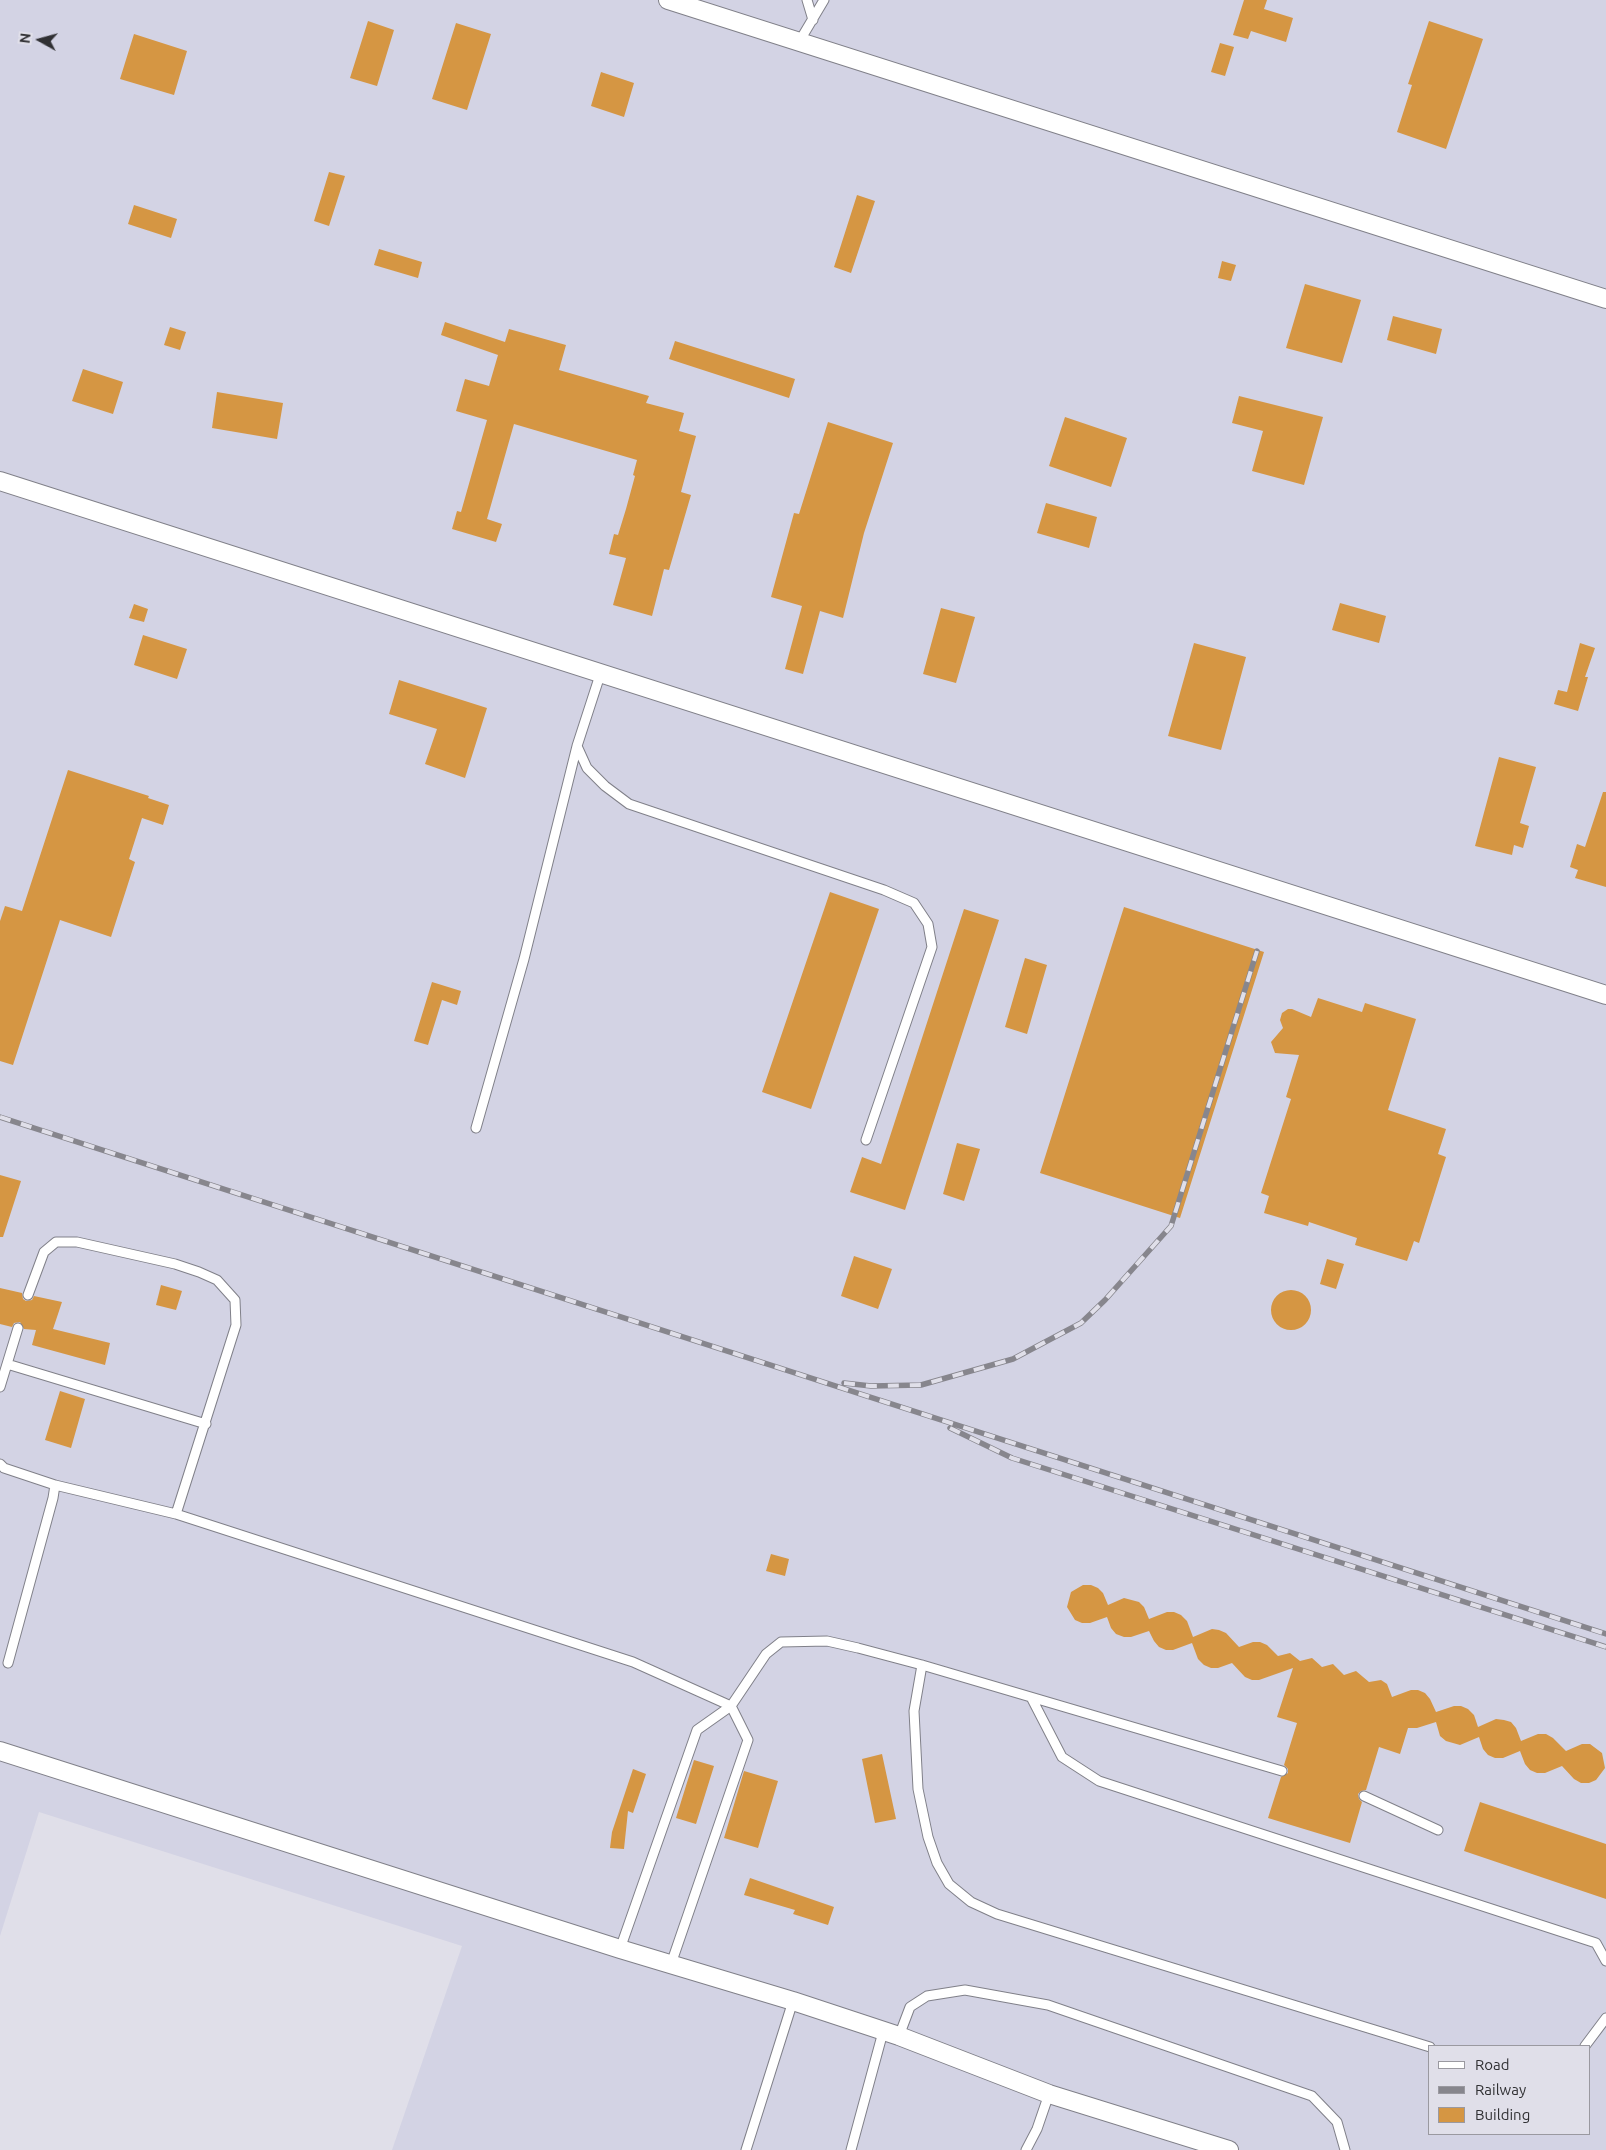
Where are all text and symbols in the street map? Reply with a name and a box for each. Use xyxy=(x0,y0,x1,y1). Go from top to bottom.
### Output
north arrow xyxy=(15,15,65,65)
text: N xyxy=(17,32,34,44)
legend xyxy=(1428,2045,1591,2135)
text: Road xyxy=(1475,2056,1510,2073)
text: Railway xyxy=(1475,2081,1526,2098)
text: Building xyxy=(1475,2106,1530,2123)

